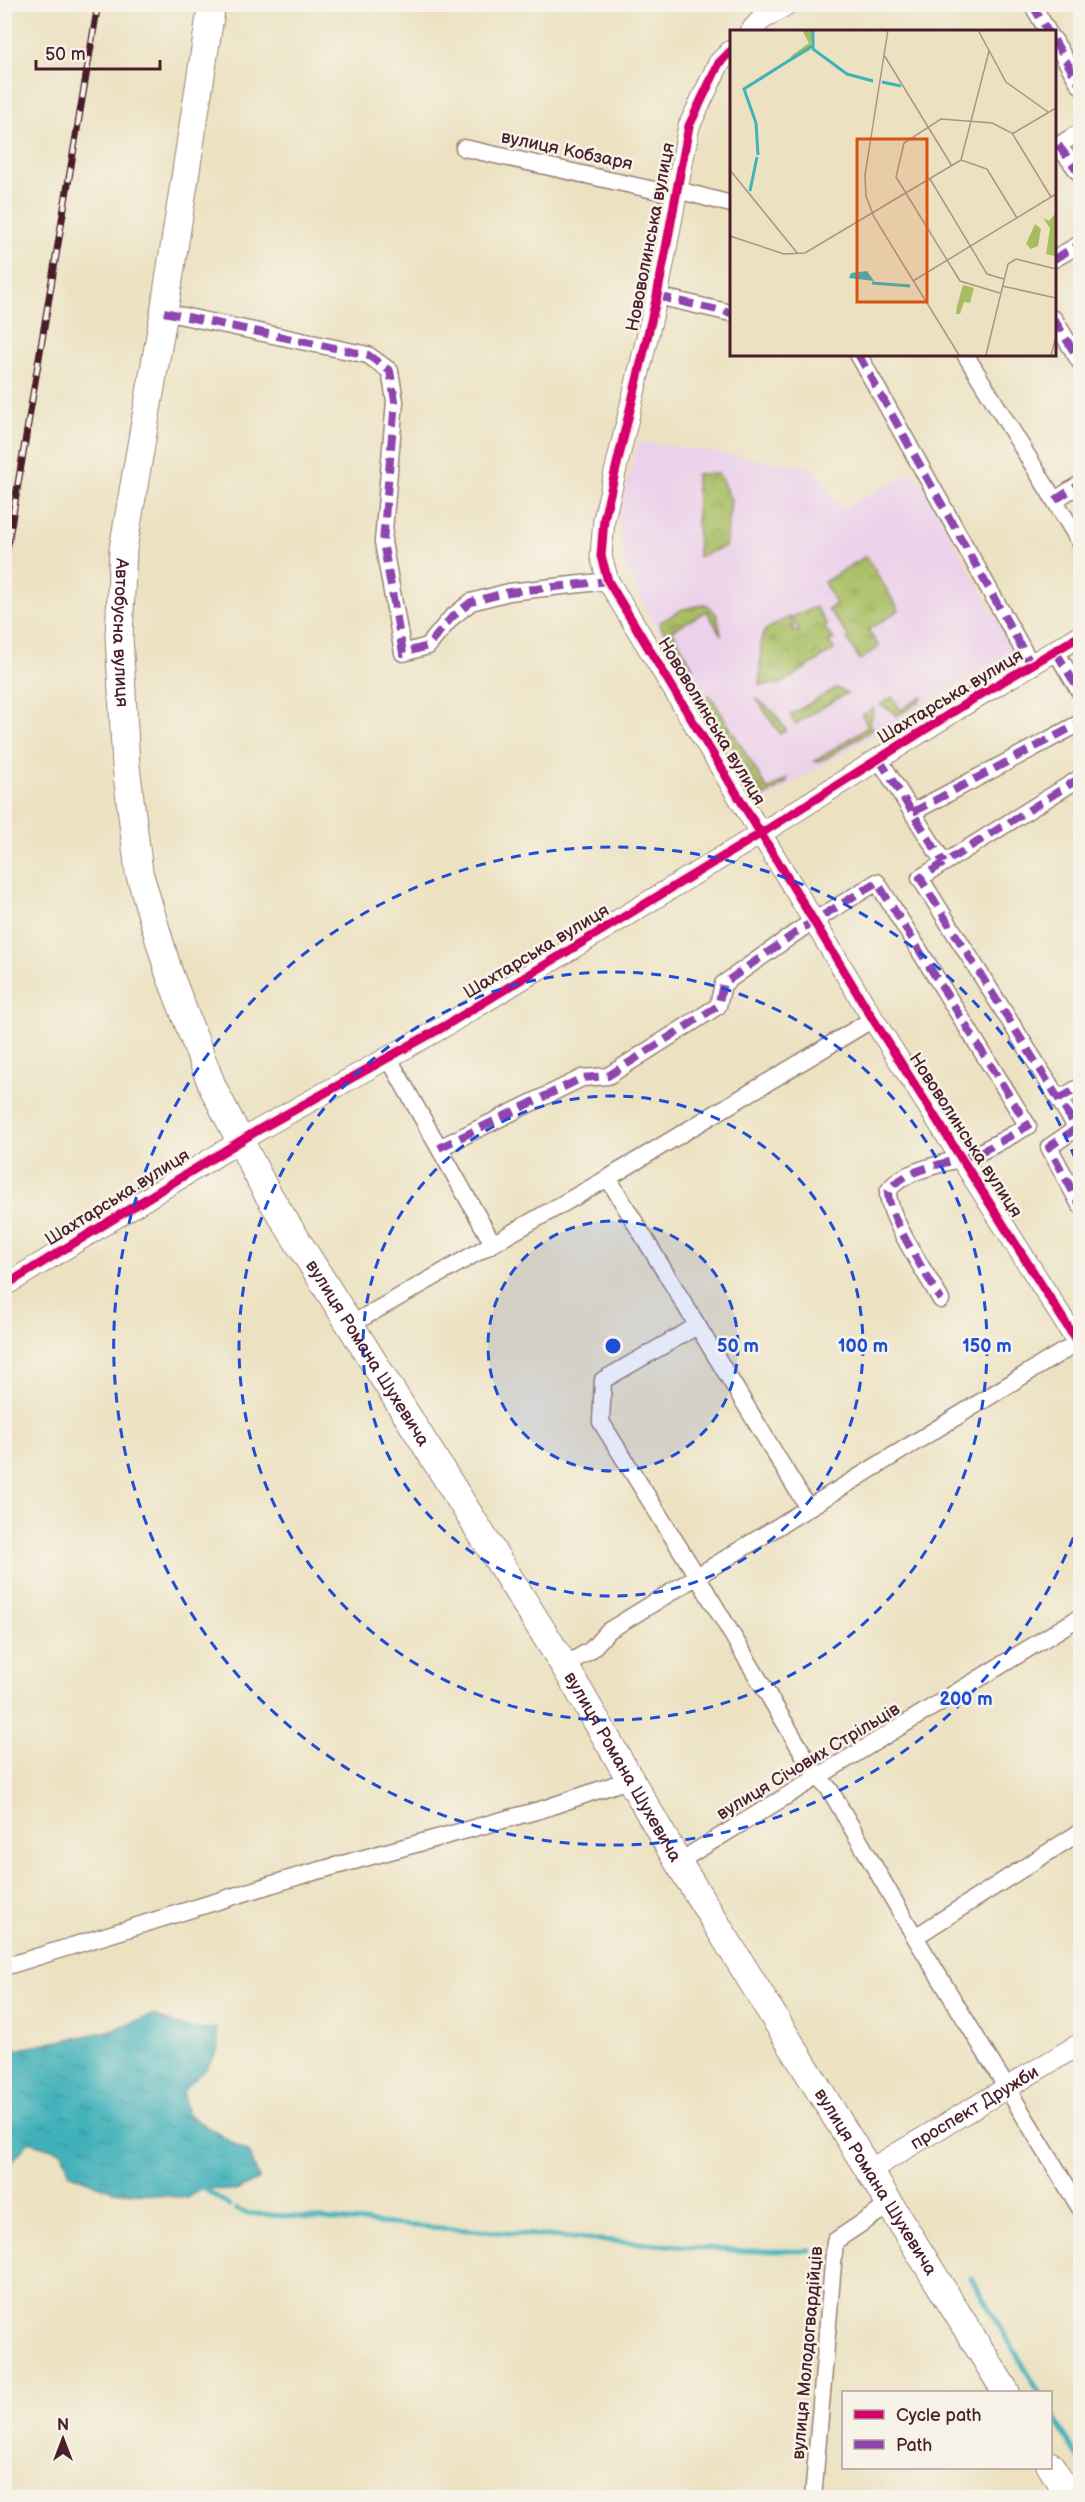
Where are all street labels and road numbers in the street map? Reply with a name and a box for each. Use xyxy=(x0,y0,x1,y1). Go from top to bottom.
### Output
street label: вулиця Кобзаря xyxy=(499,126,634,175)
street label: Нововолинська вулиця xyxy=(622,141,679,333)
street label: Автобусна вулиця xyxy=(108,557,133,708)
street label: Нововолинська вулиця xyxy=(653,634,770,809)
street label: Шахтарська вулиця xyxy=(874,645,1027,748)
street label: Шахтарська вулиця xyxy=(460,900,613,1003)
street label: Нововолинська вулиця xyxy=(905,1049,1027,1221)
street label: Шахтарська вулиця xyxy=(41,1145,193,1250)
street label: вулиця Романа Шухевича xyxy=(301,1256,434,1451)
street label: вулиця Романа Шухевича xyxy=(559,1668,686,1866)
street label: вулиця Січових Стрільців xyxy=(713,1698,904,1824)
street label: проспект Дружби xyxy=(907,2061,1043,2154)
street label: вулиця Романа Шухевича xyxy=(810,2085,941,2279)
street label: вулиця Молодогвардійців xyxy=(788,2245,827,2461)

